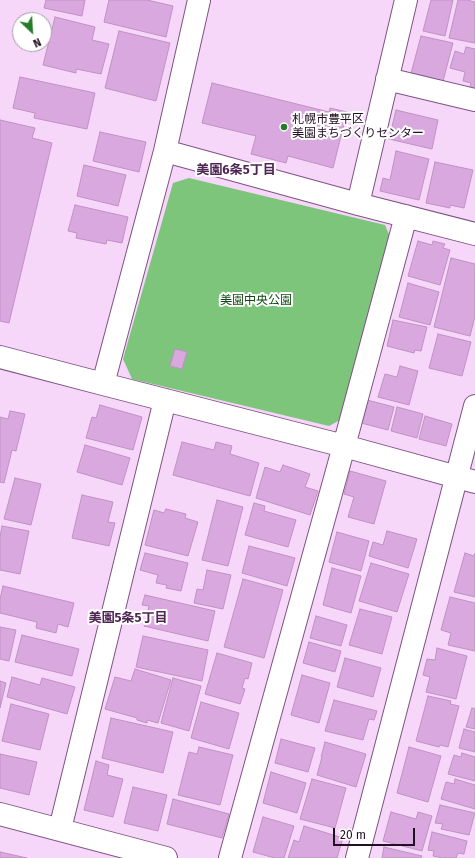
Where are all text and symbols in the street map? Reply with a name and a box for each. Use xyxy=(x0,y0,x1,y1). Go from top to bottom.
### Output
north arrow xyxy=(12,12,52,52)
text: N xyxy=(31,35,43,50)
place label: 札幌市豊平区 美園まちづくりセンター xyxy=(292,113,424,141)
marker: 札幌市豊平区 美園まちづくりセンター xyxy=(279,122,289,132)
district label: 美園6条5丁目 xyxy=(196,162,276,178)
park label: 美園中央公園 xyxy=(220,294,292,308)
district label: 美園5条5丁目 xyxy=(89,610,167,626)
scale bar xyxy=(335,820,417,846)
text: 20 m xyxy=(340,828,366,842)

